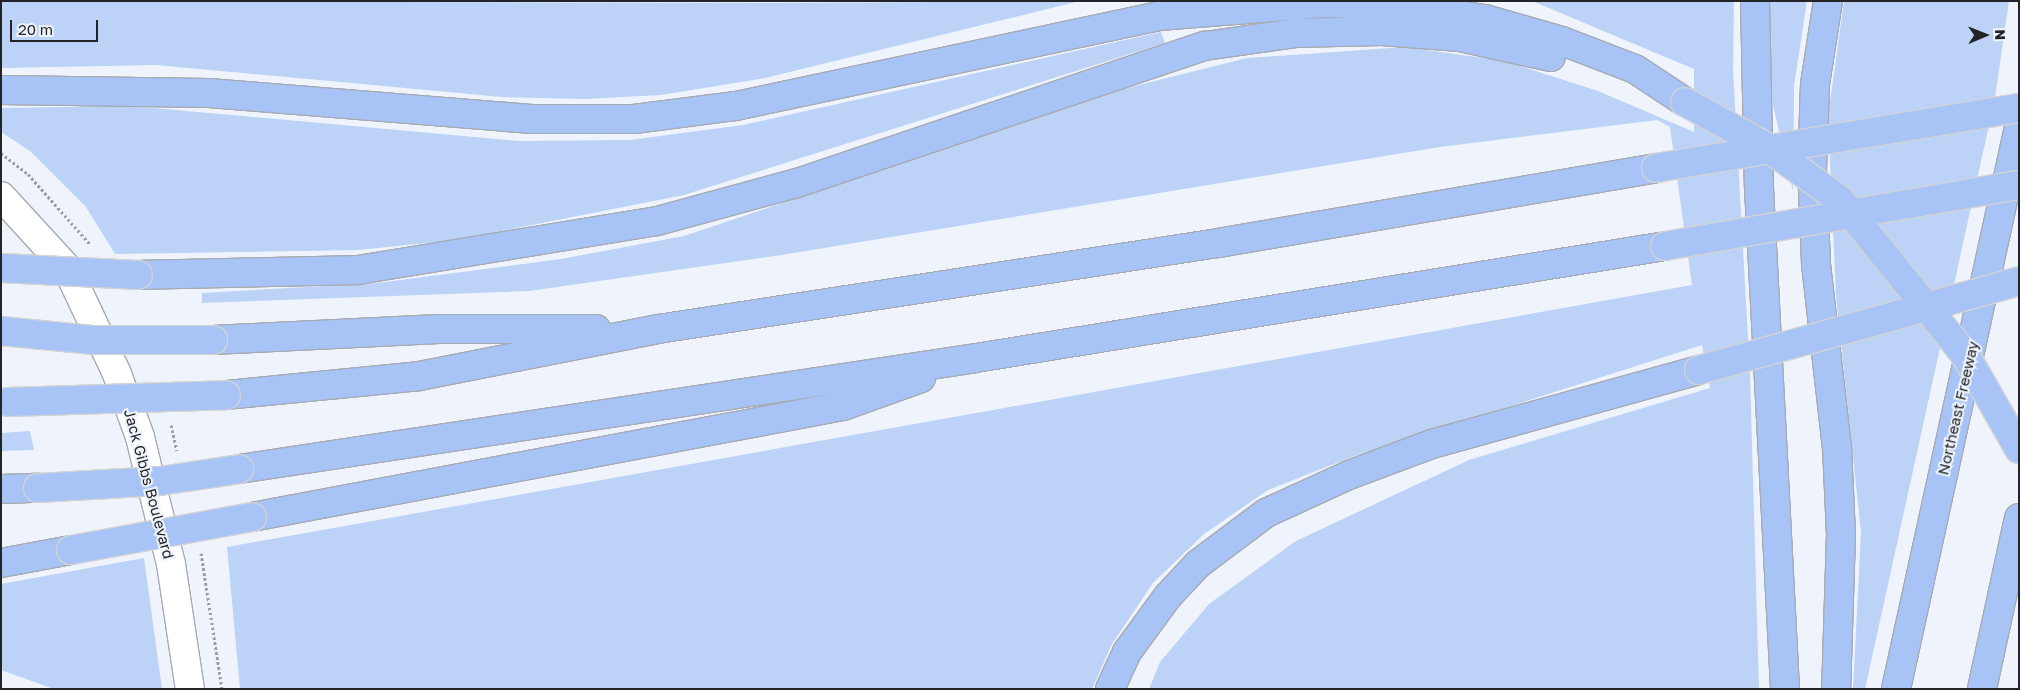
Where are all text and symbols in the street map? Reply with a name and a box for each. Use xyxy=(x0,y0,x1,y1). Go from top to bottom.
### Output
scale bar xyxy=(12,10,100,42)
north arrow xyxy=(1960,10,2010,60)
text: 20 m xyxy=(18,20,53,38)
text: N xyxy=(1992,29,2009,40)
street label: Northeast Freeway xyxy=(1934,339,1982,477)
street label: Jack Gibbs Boulevard xyxy=(120,407,178,561)

